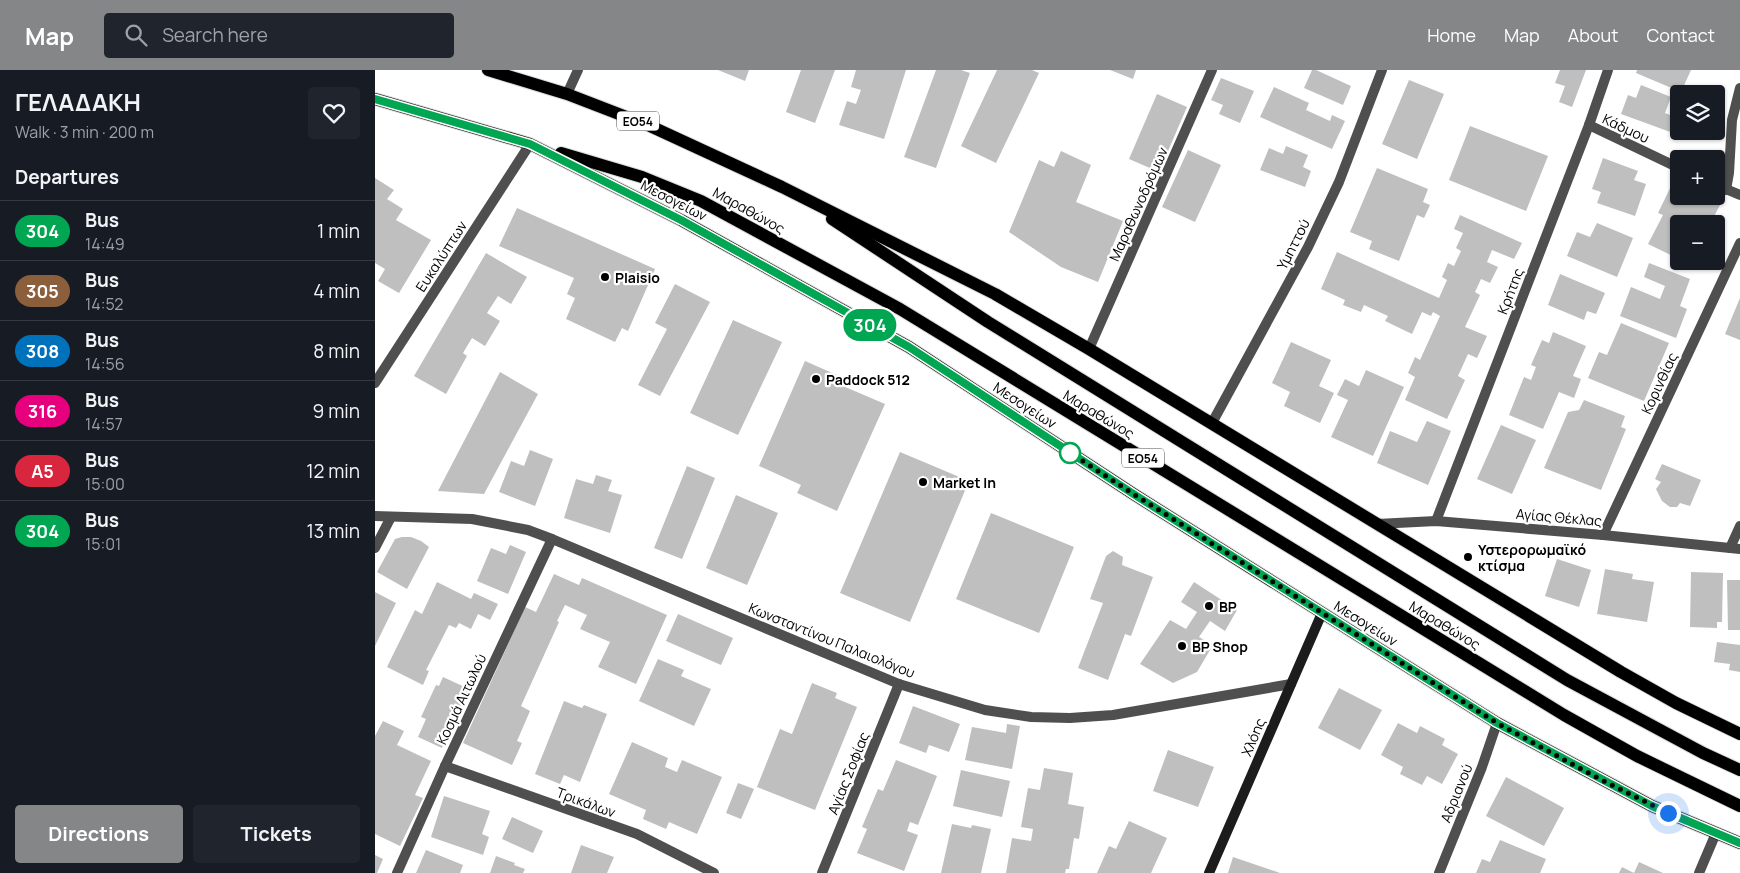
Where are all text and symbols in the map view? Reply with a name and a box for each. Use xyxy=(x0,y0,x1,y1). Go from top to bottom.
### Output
search box xyxy=(104,13,454,58)
text: Map xyxy=(25,19,74,52)
icon: search xyxy=(122,21,150,49)
text: Search here xyxy=(162,22,268,48)
text: Home xyxy=(1427,23,1476,47)
text: Map xyxy=(1504,23,1540,47)
text: About xyxy=(1568,23,1618,47)
text: Contact xyxy=(1646,23,1715,47)
text: ΓΕΛΑΔΑΚΗ xyxy=(15,85,141,118)
map controls xyxy=(1670,85,1725,270)
button: layers xyxy=(1670,85,1725,140)
button: heart xyxy=(308,87,360,139)
street label: Κάδμου xyxy=(1600,109,1652,147)
road number: ΕΟ54 xyxy=(617,111,659,130)
text: Walk · 3 min · 200 m xyxy=(15,121,154,143)
street label: Μαραθωνοδρόμων xyxy=(1104,144,1172,264)
button: + xyxy=(1670,150,1725,205)
text: Departures xyxy=(15,164,119,190)
street label: Μεσογείων xyxy=(638,175,710,225)
street label: Μαραθώνος xyxy=(709,182,789,238)
text: Bus xyxy=(85,207,119,233)
street label: Υμηττού xyxy=(1272,215,1314,273)
button: − xyxy=(1670,215,1725,270)
street label: Ευκαλύπτων xyxy=(411,217,471,295)
text: 1 min xyxy=(317,218,360,244)
text: 304 xyxy=(26,219,59,243)
text: 14:49 xyxy=(85,233,125,255)
street label: Κρήτης xyxy=(1492,265,1528,317)
text: Bus xyxy=(85,267,119,293)
place label: Plaisio xyxy=(615,268,660,287)
marker: Plaisio xyxy=(599,271,611,283)
text: 4 min xyxy=(313,278,360,304)
text: 305 xyxy=(26,279,59,303)
text: 14:52 xyxy=(85,293,123,315)
line badge: 304 xyxy=(841,309,899,341)
text: 304 xyxy=(853,313,887,337)
text: Bus xyxy=(85,327,119,353)
text: 8 min xyxy=(313,338,360,364)
text: 308 xyxy=(26,339,59,363)
street label: Κορινθίας xyxy=(1636,349,1682,417)
text: 14:56 xyxy=(85,353,125,375)
place label: Paddock 512 xyxy=(826,370,910,389)
marker: Paddock 512 xyxy=(810,373,822,385)
street label: Μεσογείων xyxy=(990,377,1060,433)
street label: Μαραθώνος xyxy=(1060,385,1138,443)
text: Bus xyxy=(85,387,119,413)
text: 9 min xyxy=(313,398,360,424)
text: 316 xyxy=(28,399,57,423)
text: 14:57 xyxy=(85,413,123,435)
unlabelled marker xyxy=(1059,442,1081,464)
text: Bus xyxy=(85,447,119,473)
road number: ΕΟ54 xyxy=(1122,448,1164,468)
text: 12 min xyxy=(306,458,360,484)
text: A5 xyxy=(31,459,54,483)
text: 15:00 xyxy=(85,473,125,495)
place label: Market In xyxy=(933,473,996,492)
marker: Market In xyxy=(917,476,929,488)
street label: Αγίας Θέκλας xyxy=(1515,504,1603,530)
text: Bus xyxy=(85,507,119,533)
text: 13 min xyxy=(306,518,360,544)
text: 304 xyxy=(26,519,59,543)
text: 15:01 xyxy=(85,533,121,555)
place label: Υστερορωμαϊκό κτίσμα xyxy=(1478,540,1586,575)
marker: Υστερορωμαϊκό κτίσμα xyxy=(1462,551,1474,563)
street label: Μεσογείων xyxy=(1331,596,1401,650)
street label: Μαραθώνος xyxy=(1406,596,1484,654)
place label: BP xyxy=(1219,597,1237,616)
street label: Κωνσταντίνου Παλαιολόγου xyxy=(746,598,918,682)
marker: BP xyxy=(1203,600,1215,612)
place label: BP Shop xyxy=(1192,637,1248,656)
marker: BP Shop xyxy=(1176,640,1188,652)
street label: Κοσμά Αιτωλού xyxy=(432,651,490,747)
street label: Χλόης xyxy=(1236,715,1270,759)
street label: Αγίας Σοφίας xyxy=(823,729,873,817)
street label: Αδριανού xyxy=(1436,761,1476,825)
street label: Τρικάλων xyxy=(554,783,618,821)
your location xyxy=(1656,801,1681,826)
button: Directions xyxy=(15,805,183,863)
button: Tickets xyxy=(193,805,360,863)

